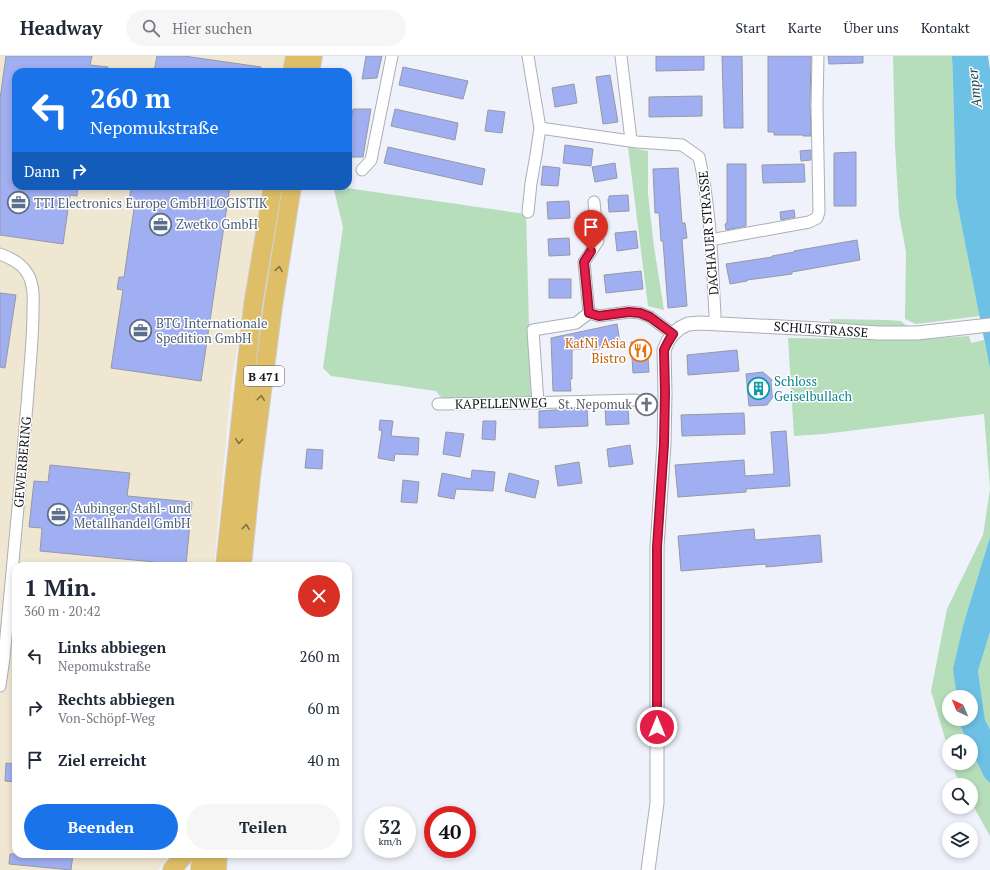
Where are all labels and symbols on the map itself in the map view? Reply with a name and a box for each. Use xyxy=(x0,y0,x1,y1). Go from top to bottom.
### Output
water label: Amper xyxy=(962,67,986,110)
street label: DACHAUER STRASSE xyxy=(694,170,722,296)
office icon: TTI Electronics Europe GmbH LOGISTIK xyxy=(6,190,32,216)
place label: TTI Electronics Europe GmbH LOGISTIK xyxy=(34,194,268,212)
pin xyxy=(574,210,608,251)
office icon: Zwetko GmbH xyxy=(148,211,174,237)
place label: Zwetko GmbH xyxy=(176,215,258,233)
one-way arrow xyxy=(274,266,283,272)
place label: BTG Internationale Spedition GmbH xyxy=(156,314,267,347)
office icon: BTG Internationale Spedition GmbH xyxy=(127,317,153,343)
street label: SCHULSTRASSE xyxy=(773,317,869,341)
place label: KatNi Asia Bistro xyxy=(565,334,626,367)
restaurant icon: KatNi Asia Bistro xyxy=(628,337,654,363)
road number: B 471 xyxy=(244,366,284,386)
place label: Schloss Geiselbullach xyxy=(774,372,852,405)
building icon: Schloss Geiselbullach xyxy=(746,375,772,401)
church icon: St. Nepomuk xyxy=(634,391,660,417)
street label: KAPELLENWEG xyxy=(455,393,547,413)
one-way arrow xyxy=(257,395,266,401)
place label: St. Nepomuk xyxy=(558,395,632,413)
street label: GEWERBERING xyxy=(9,416,35,508)
one-way arrow xyxy=(234,438,243,444)
place label: Aubinger Stahl- und Metallhandel GmbH xyxy=(74,499,191,532)
office icon: Aubinger Stahl- und Metallhandel GmbH xyxy=(45,502,71,528)
one-way arrow xyxy=(241,524,250,530)
north arrow xyxy=(942,690,978,726)
position arrow xyxy=(636,706,678,748)
speed limit sign: 40 xyxy=(424,806,476,858)

